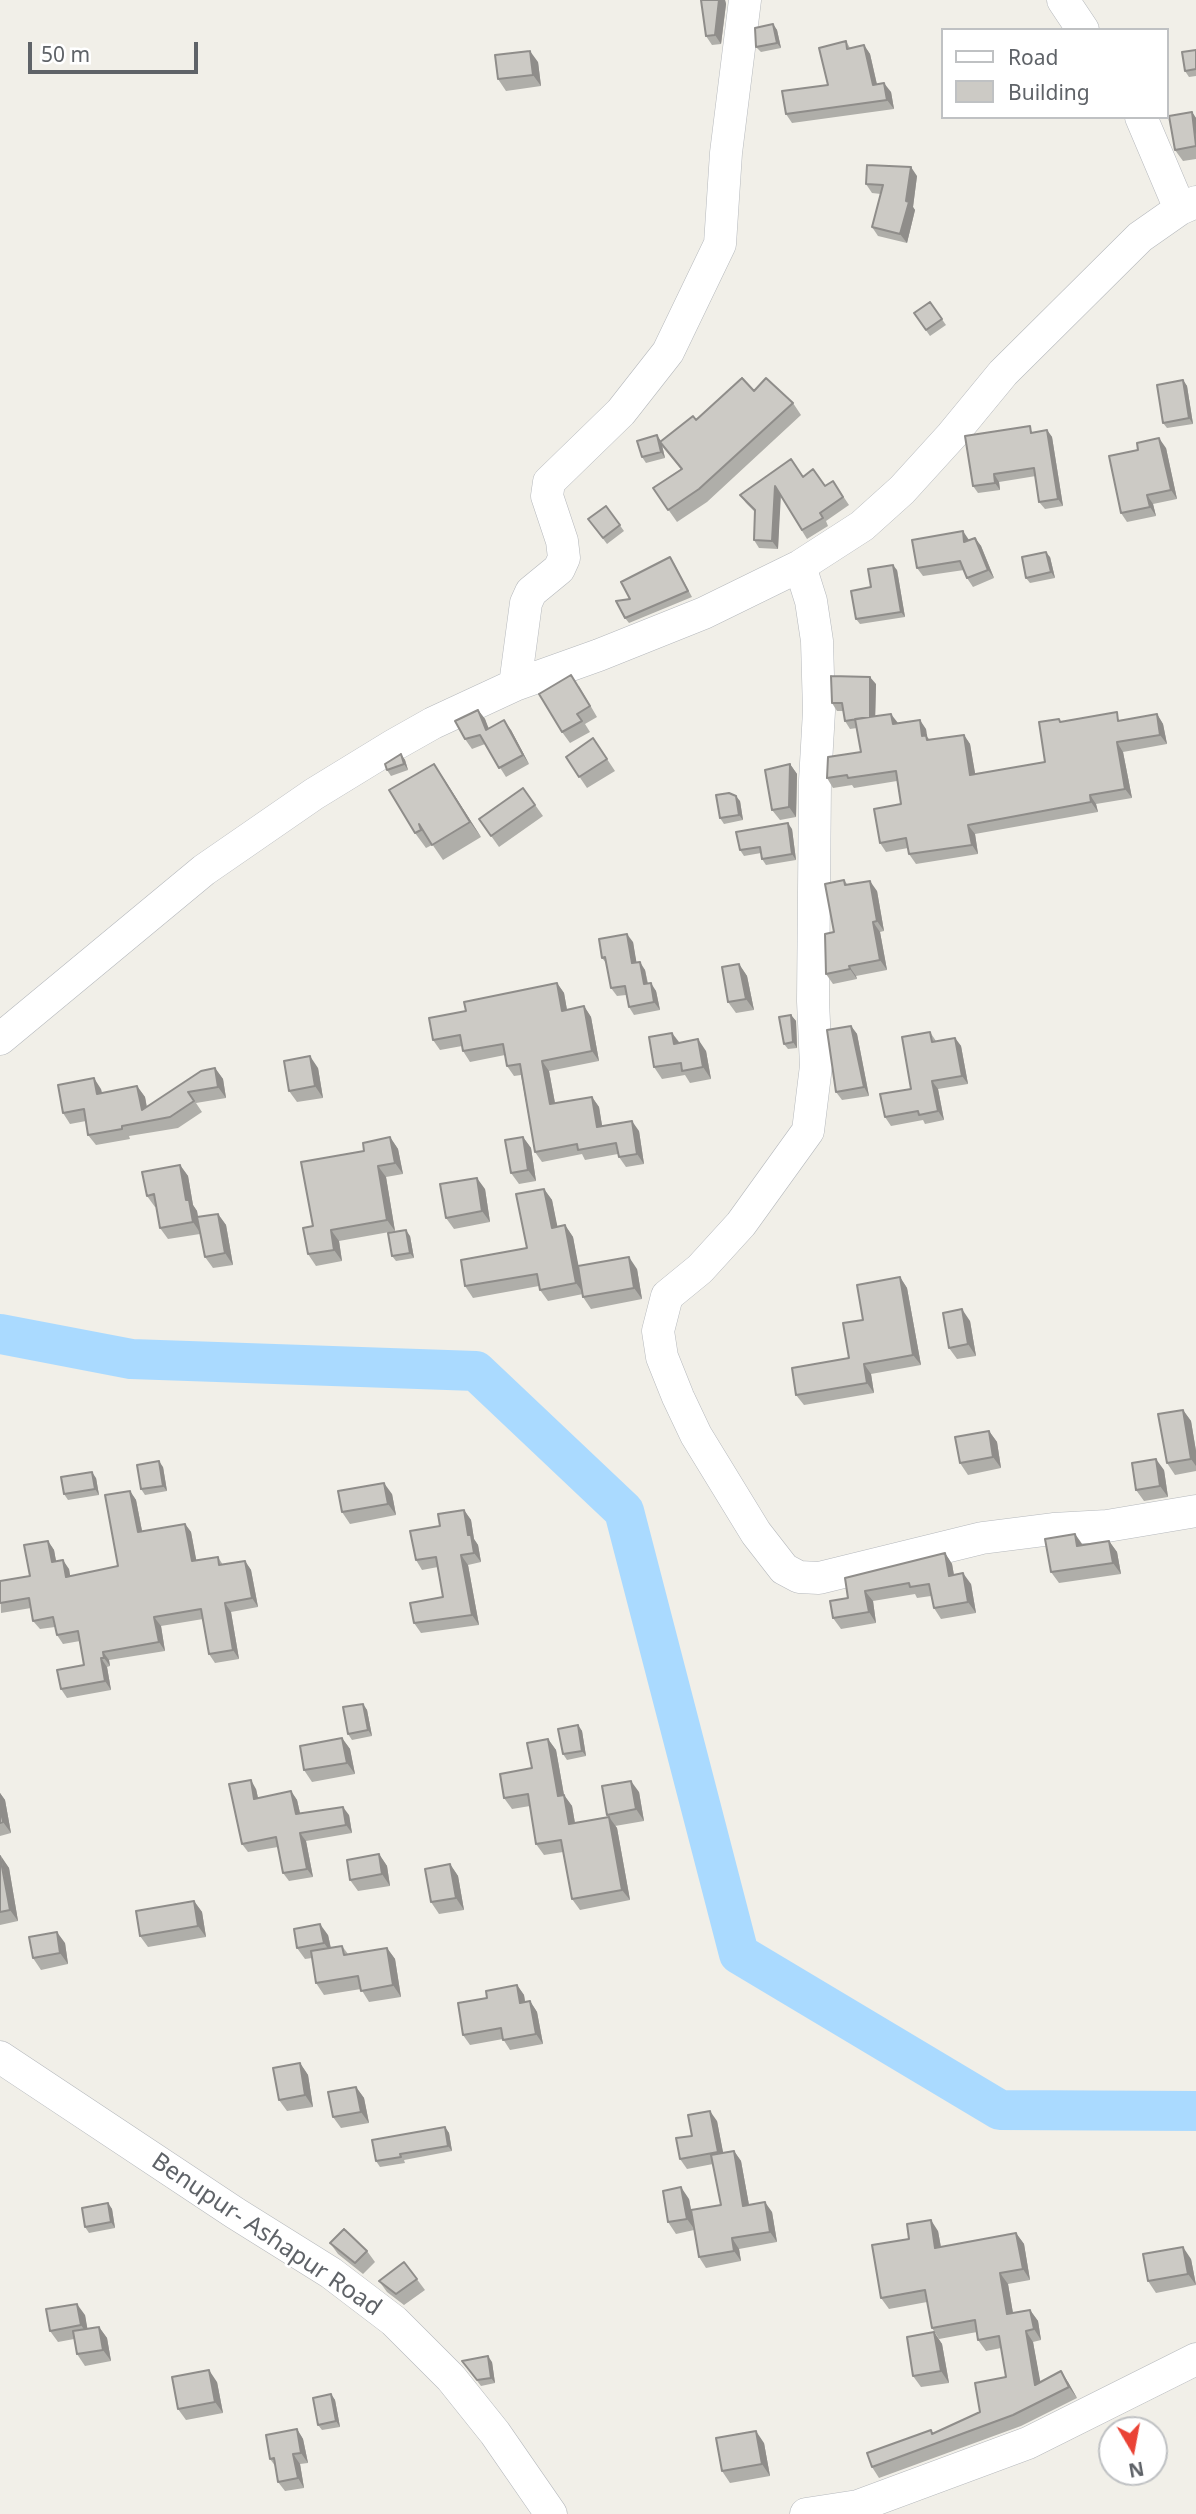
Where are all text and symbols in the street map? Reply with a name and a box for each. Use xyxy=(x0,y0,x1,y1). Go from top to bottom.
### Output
scale bar xyxy=(32,28,201,72)
legend xyxy=(940,28,1168,119)
text: 50 m xyxy=(41,40,90,68)
text: Road xyxy=(1008,43,1058,71)
text: Building xyxy=(1008,78,1090,106)
street label: Benupur- Ashapur Road xyxy=(146,2147,386,2323)
north arrow xyxy=(1098,2416,1168,2486)
text: N xyxy=(1126,2456,1146,2484)

